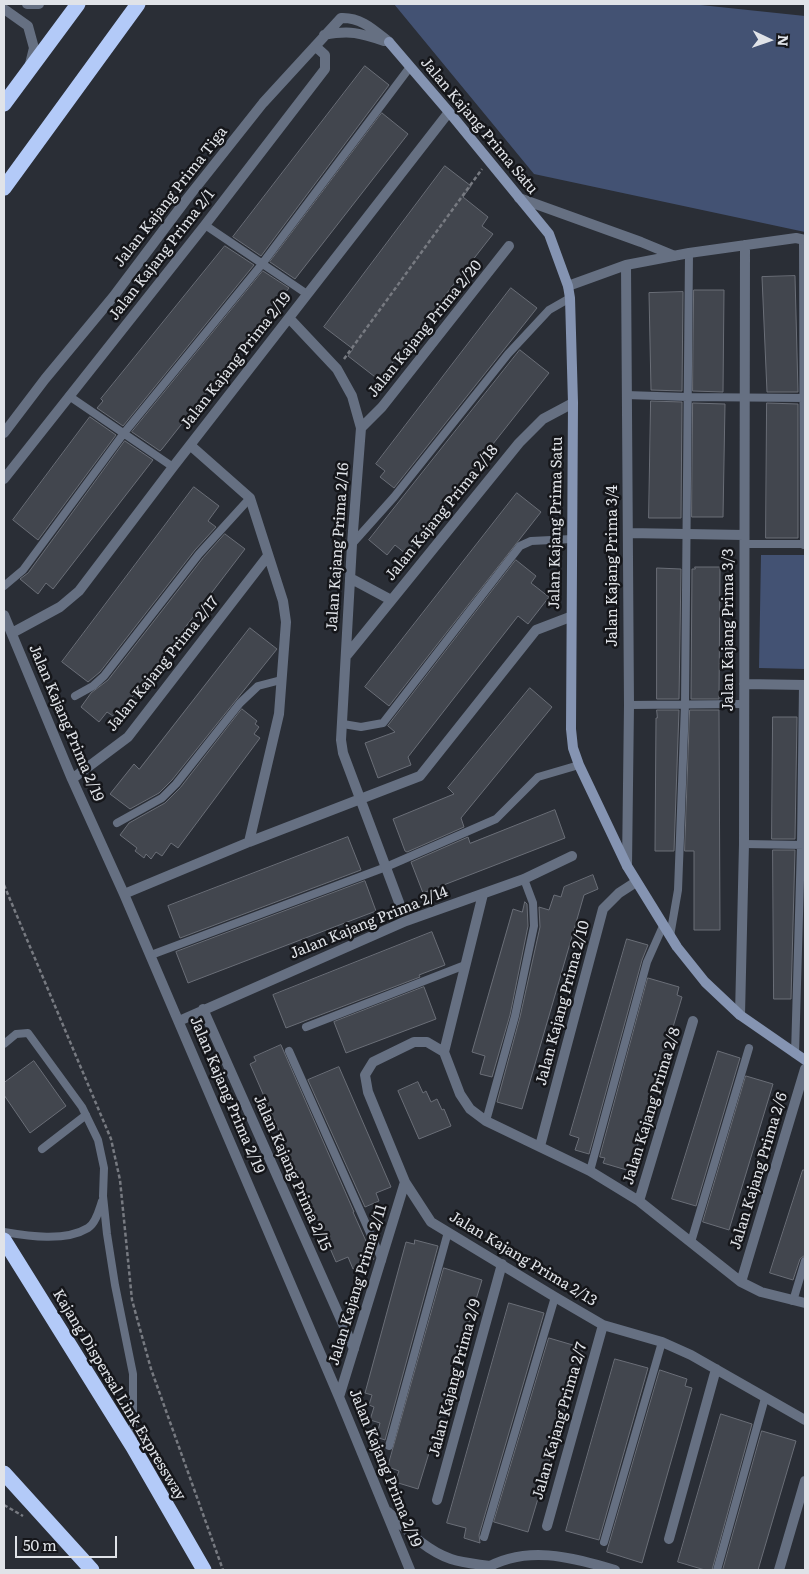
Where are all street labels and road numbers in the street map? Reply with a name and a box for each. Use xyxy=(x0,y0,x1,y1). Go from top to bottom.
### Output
street label: Jalan Kajang Prima Satu xyxy=(417,54,541,198)
street label: Jalan Kajang Prima Tiga xyxy=(111,123,231,271)
street label: Jalan Kajang Prima 2/1 xyxy=(105,186,219,324)
street label: Jalan Kajang Prima 2/20 xyxy=(364,257,486,401)
street label: Jalan Kajang Prima 2/19 xyxy=(177,289,295,433)
street label: Jalan Kajang Prima Satu xyxy=(545,436,567,610)
street label: Jalan Kajang Prima 2/18 xyxy=(382,441,502,585)
street label: Jalan Kajang Prima 2/16 xyxy=(323,462,353,632)
street label: Jalan Kajang Prima 3/4 xyxy=(604,485,622,647)
street label: Jalan Kajang Prima 3/3 xyxy=(720,548,738,712)
street label: Jalan Kajang Prima 2/17 xyxy=(103,593,223,735)
street label: Jalan Kajang Prima 2/19 xyxy=(25,642,107,804)
street label: Jalan Kajang Prima 2/14 xyxy=(287,883,451,963)
street label: Jalan Kajang Prima 2/10 xyxy=(532,919,594,1087)
street label: Jalan Kajang Prima 2/19 xyxy=(186,1014,268,1176)
street label: Jalan Kajang Prima 2/8 xyxy=(620,1025,684,1187)
street label: Jalan Kajang Prima 2/6 xyxy=(727,1090,791,1252)
street label: Jalan Kajang Prima 2/15 xyxy=(249,1092,335,1254)
street label: Jalan Kajang Prima 2/11 xyxy=(325,1202,391,1368)
street label: Jalan Kajang Prima 2/13 xyxy=(446,1208,600,1310)
street label: Kajang Dispersal Link Expressway xyxy=(49,1286,189,1504)
street label: Jalan Kajang Prima 2/9 xyxy=(425,1297,485,1459)
street label: Jalan Kajang Prima 2/7 xyxy=(529,1340,591,1502)
street label: Jalan Kajang Prima 2/19 xyxy=(345,1386,425,1550)

